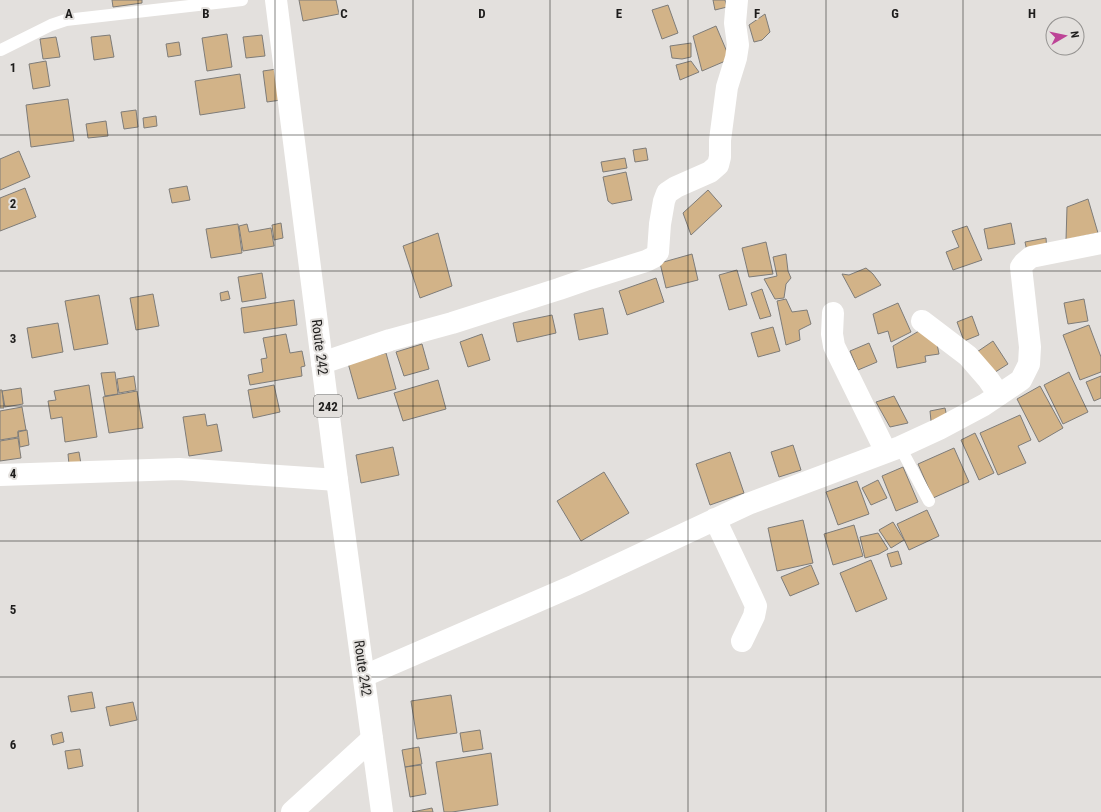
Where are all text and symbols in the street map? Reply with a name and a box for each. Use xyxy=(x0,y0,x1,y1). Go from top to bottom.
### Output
text: A xyxy=(65,6,73,21)
text: B xyxy=(202,6,210,21)
text: C xyxy=(340,6,348,21)
text: D xyxy=(478,6,486,21)
text: E xyxy=(616,6,623,21)
text: F xyxy=(754,6,760,21)
text: G xyxy=(891,6,899,21)
text: H xyxy=(1028,6,1036,21)
north arrow xyxy=(1045,16,1085,56)
text: N xyxy=(1067,30,1081,39)
text: 1 xyxy=(10,60,16,75)
text: 2 xyxy=(10,196,17,211)
street label: Route 242 xyxy=(309,318,331,376)
text: 3 xyxy=(10,331,16,346)
road number: 242 xyxy=(314,395,342,417)
text: 4 xyxy=(10,466,17,481)
text: 5 xyxy=(10,602,17,617)
street label: Route 242 xyxy=(351,639,375,697)
text: 6 xyxy=(10,737,17,752)

